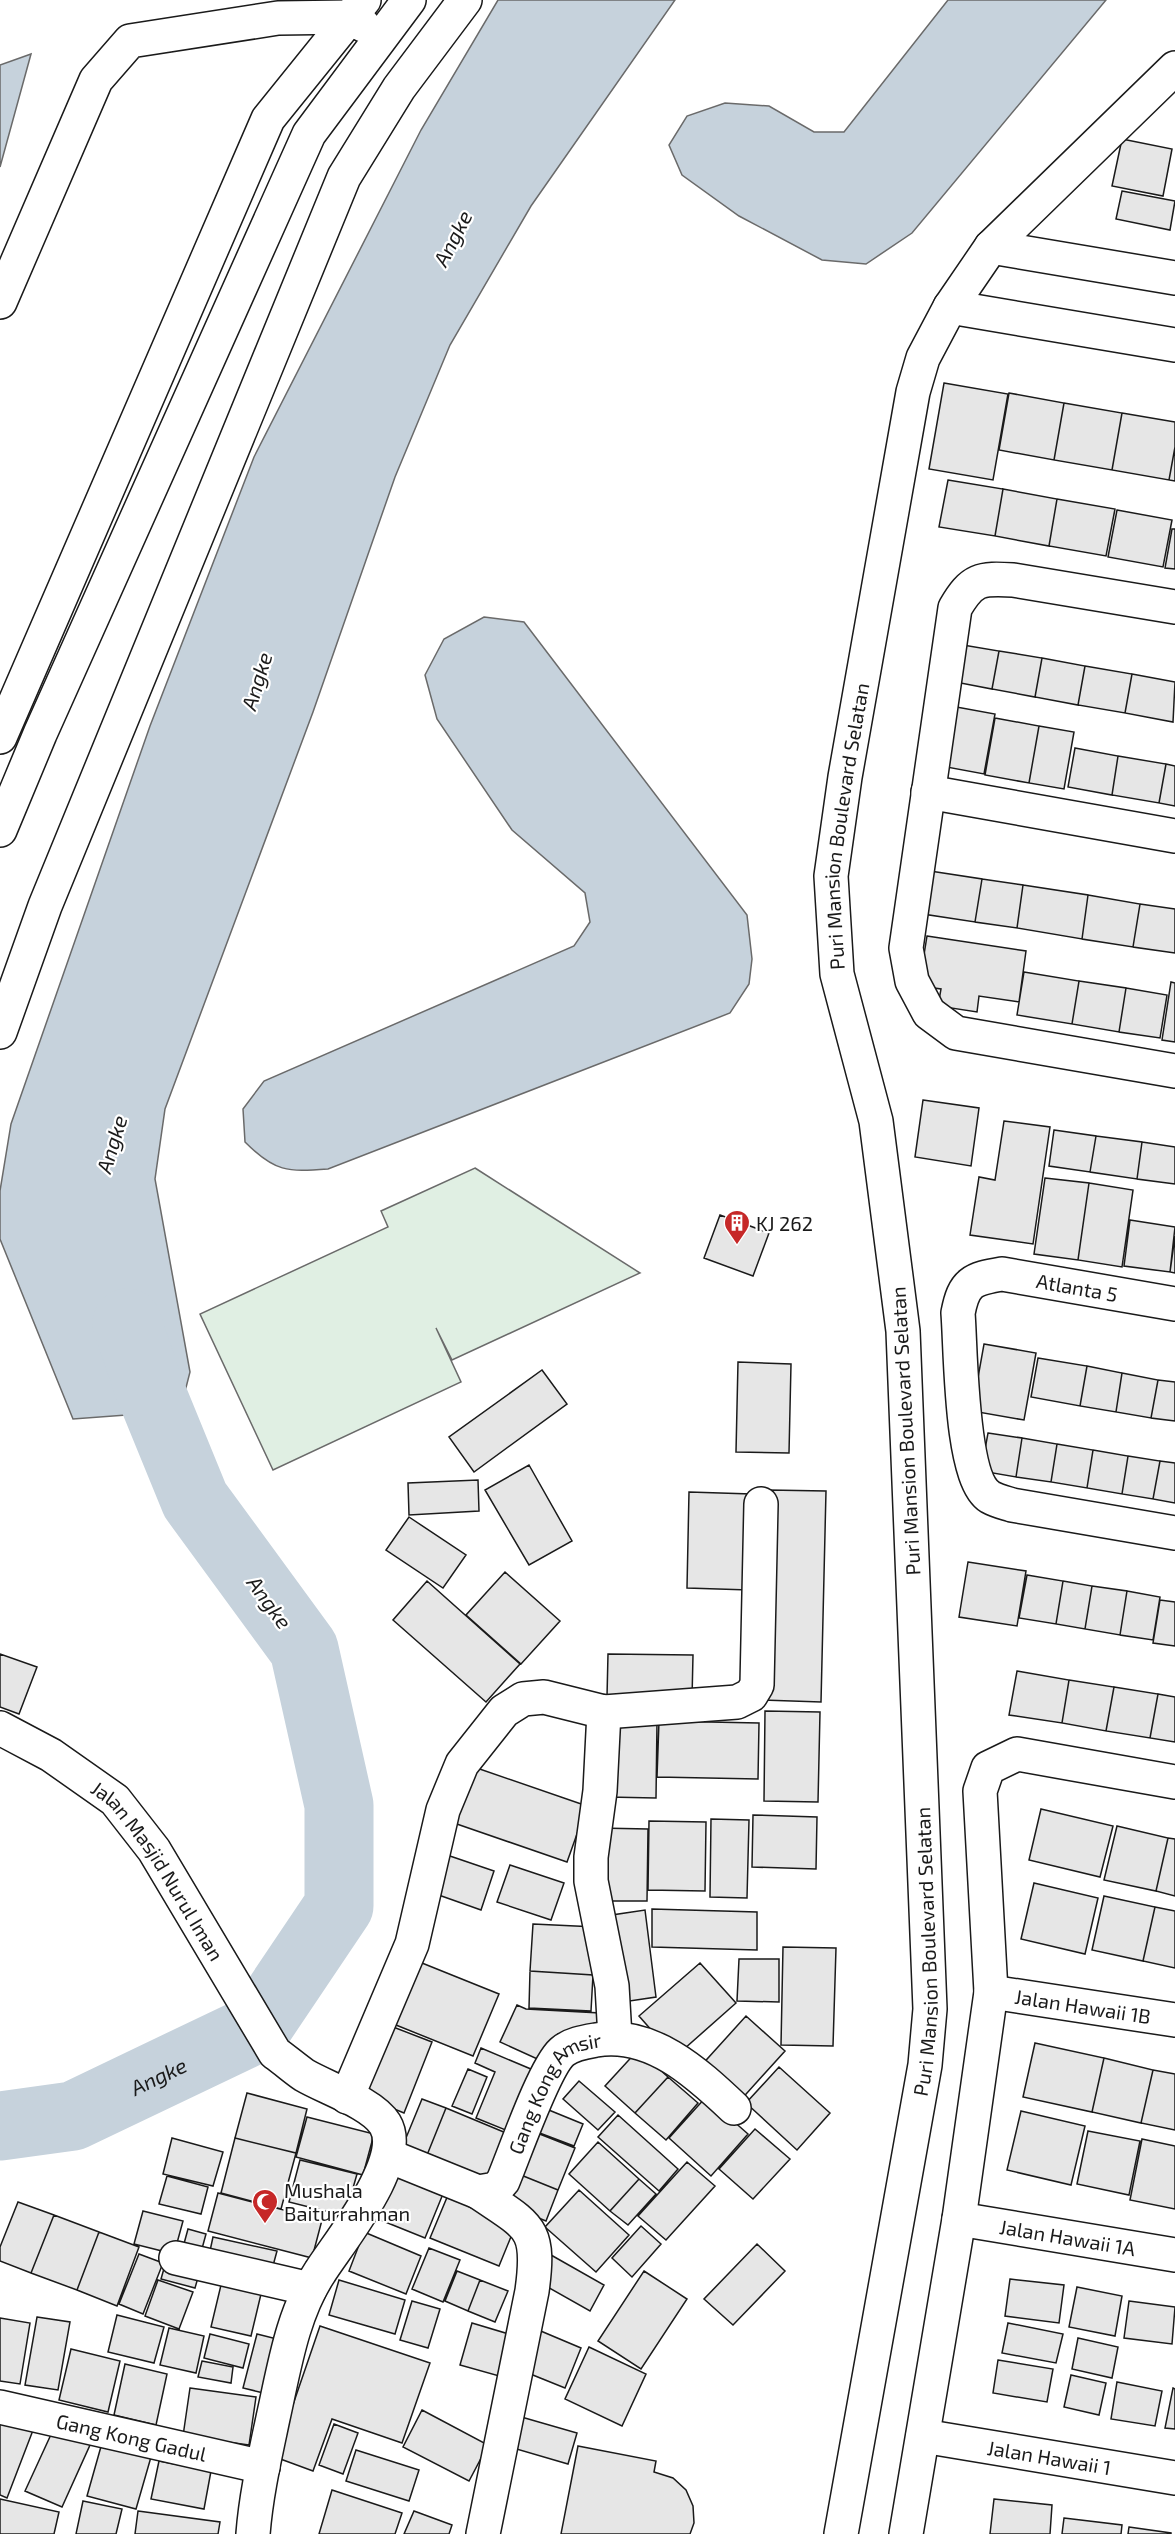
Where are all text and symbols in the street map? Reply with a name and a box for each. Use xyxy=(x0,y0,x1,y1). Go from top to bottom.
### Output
water label: Angke xyxy=(427,206,477,271)
water label: Angke xyxy=(235,649,277,714)
street label: Puri Mansion Boulevard Selatan xyxy=(819,681,873,971)
water label: Angke xyxy=(90,1112,132,1177)
building icon: KJ 262 xyxy=(722,1208,752,1246)
place label: KJ 262 xyxy=(756,1211,813,1235)
street label: Atlanta 5 xyxy=(1034,1268,1120,1306)
street label: Puri Mansion Boulevard Selatan xyxy=(885,1286,925,1576)
water label: Angke xyxy=(242,1570,298,1633)
street label: Jalan Masjid Nurul Iman xyxy=(87,1775,229,1965)
street label: Puri Mansion Boulevard Selatan xyxy=(908,1807,942,2098)
street label: Jalan Hawaii 1B xyxy=(1013,1984,1153,2028)
street label: Gang Kong Amsir xyxy=(503,2027,603,2157)
water label: Angke xyxy=(125,2051,190,2100)
place label: Mushala Baiturrahman xyxy=(284,2178,410,2225)
mosque icon: Mushala Baiturrahman xyxy=(250,2187,280,2225)
street label: Jalan Hawaii 1A xyxy=(998,2214,1138,2260)
street label: Gang Kong Gadul xyxy=(54,2408,209,2466)
street label: Jalan Hawaii 1 xyxy=(986,2435,1113,2479)

